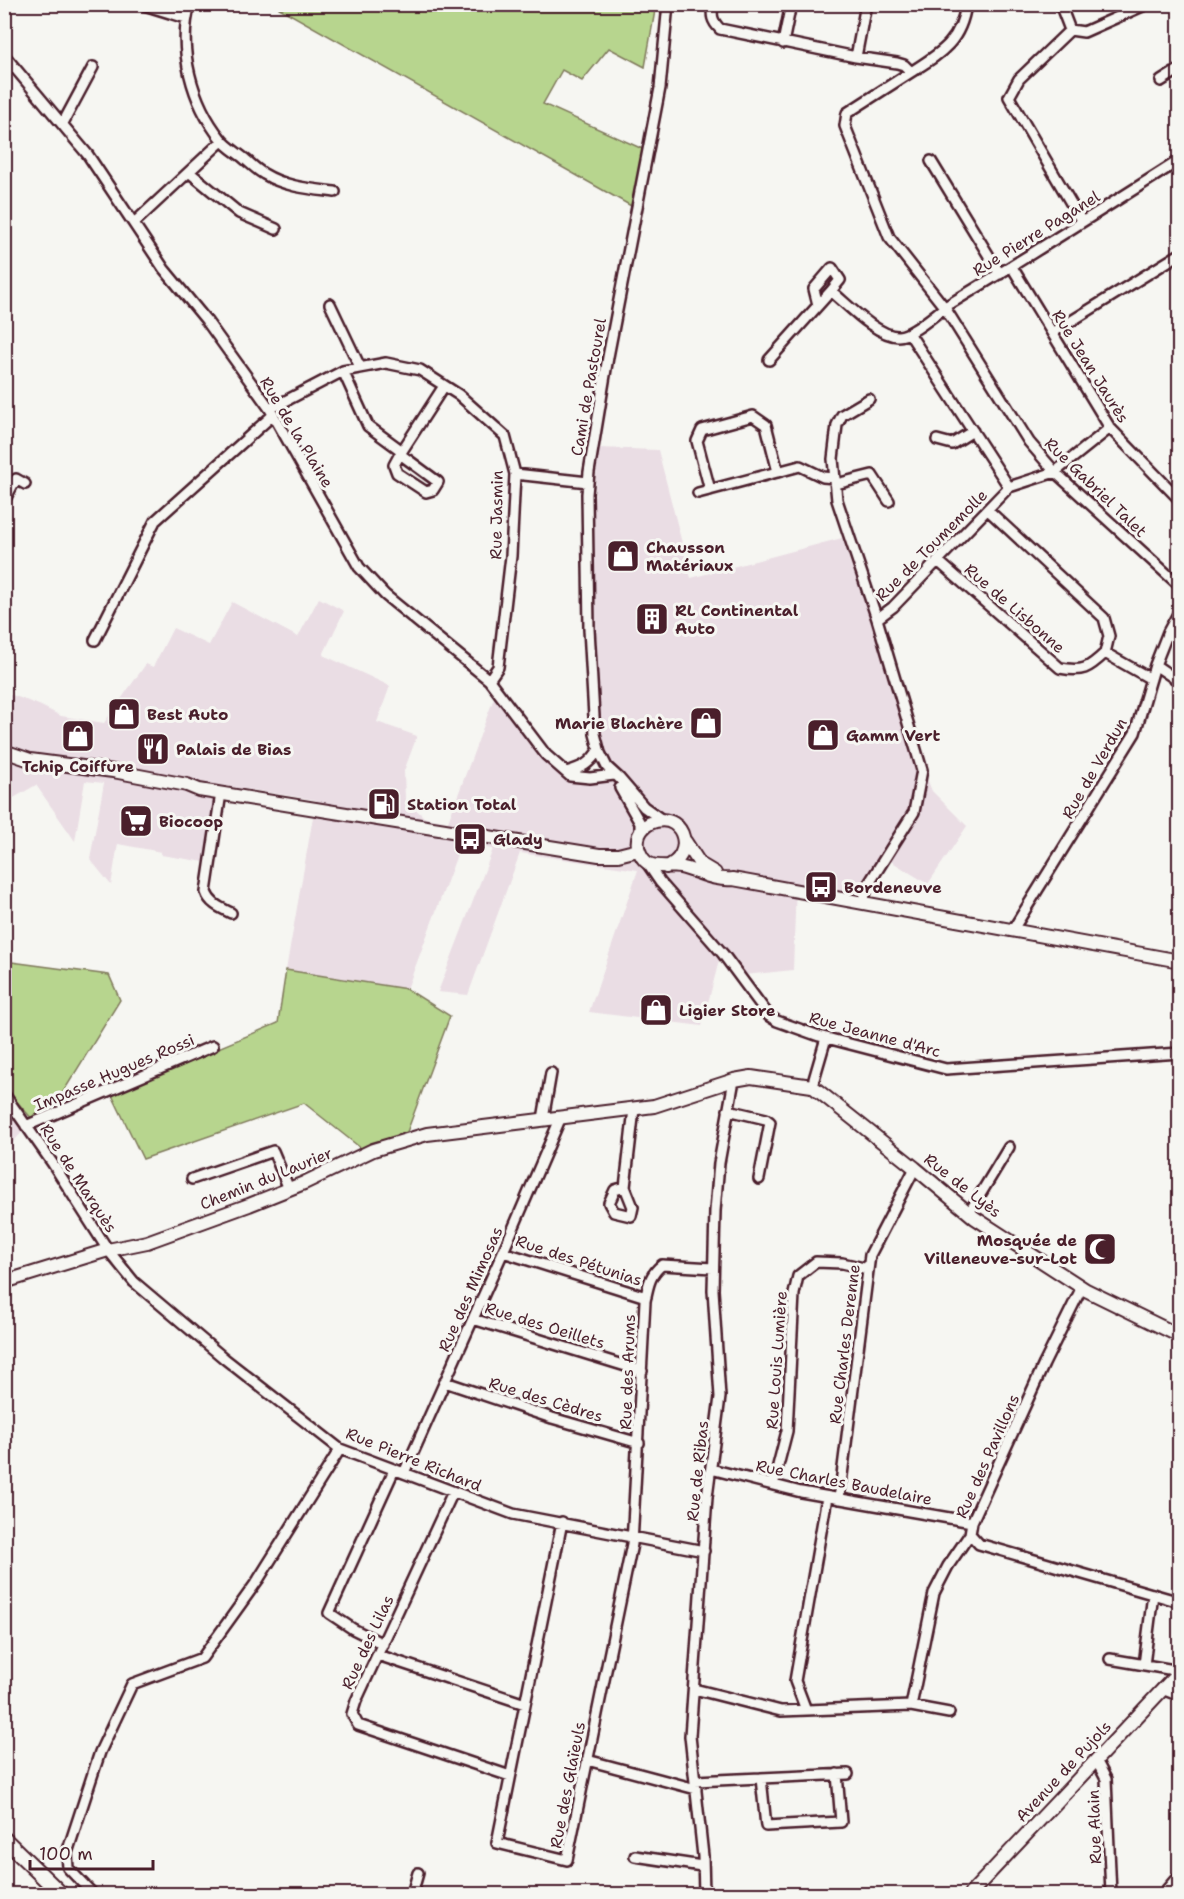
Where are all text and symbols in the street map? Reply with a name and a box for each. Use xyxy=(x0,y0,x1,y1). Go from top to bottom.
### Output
street label: Rue Pierre Paganel xyxy=(969,186,1104,281)
street label: Rue Jean Jaurès xyxy=(1047,306,1134,427)
street label: Cami de Pastourel xyxy=(566,316,611,458)
street label: Rue de la Plaine xyxy=(255,373,338,492)
street label: Rue Gabriel Talet xyxy=(1040,433,1151,542)
street label: Rue Jasmin xyxy=(485,470,508,560)
street label: Rue de Toumemolle xyxy=(871,485,992,606)
place label: Chausson Matériaux xyxy=(646,537,733,576)
shop icon: Chausson Matériaux xyxy=(605,538,641,574)
street label: Rue de Lisbonne xyxy=(960,559,1069,658)
place label: RL Continental Auto xyxy=(675,600,799,639)
building icon: RL Continental Auto xyxy=(634,601,670,637)
shop icon: Best Auto xyxy=(106,696,142,732)
place label: Best Auto xyxy=(147,704,228,725)
shop icon: Marie Blachère xyxy=(688,705,724,741)
place label: Marie Blachère xyxy=(555,713,683,734)
street label: Rue de Verdun xyxy=(1057,714,1132,822)
shop icon: Gamm Vert xyxy=(805,717,841,753)
shop icon: Tchip Coiffure xyxy=(60,718,96,754)
place label: Gamm Vert xyxy=(846,725,940,746)
restaurant icon: Palais de Bias xyxy=(135,731,171,767)
place label: Palais de Bias xyxy=(176,739,291,760)
place label: Tchip Coiffure xyxy=(22,756,134,777)
fuel station icon: Station Total xyxy=(366,786,402,822)
place label: Station Total xyxy=(407,794,517,815)
supermarket icon: Biocoop xyxy=(118,803,154,839)
place label: Biocoop xyxy=(159,811,224,832)
bus stop icon: Glady xyxy=(452,821,488,857)
place label: Glady xyxy=(493,829,543,850)
bus stop icon: Bordeneuve xyxy=(803,869,839,905)
place label: Bordeneuve xyxy=(844,877,942,898)
shop icon: Ligier Store xyxy=(638,992,674,1028)
place label: Ligier Store xyxy=(679,1000,776,1021)
street label: Rue Jeanne d'Arc xyxy=(807,1007,943,1062)
street label: Impasse Hugues Rossi xyxy=(31,1029,198,1116)
street label: Rue de Marquès xyxy=(36,1120,122,1237)
street label: Chemin du Laurier xyxy=(197,1142,336,1215)
street label: Rue de Lyès xyxy=(920,1149,1006,1222)
street label: Rue des Mimosas xyxy=(433,1223,508,1355)
street label: Rue des Pétunias xyxy=(513,1230,645,1291)
place label: Mosquée de Villeneuve-sur-Lot xyxy=(924,1230,1077,1269)
mosque icon: Mosquée de Villeneuve-sur-Lot xyxy=(1082,1231,1118,1267)
street label: Rue Charles Derenne xyxy=(824,1263,865,1425)
street label: Rue Louis Lumière xyxy=(761,1290,792,1430)
street label: Rue des Oeillets xyxy=(482,1297,608,1354)
street label: Rue des Arums xyxy=(615,1314,640,1430)
street label: Rue des Cèdres xyxy=(486,1372,606,1427)
street label: Rue des Pavillons xyxy=(951,1391,1024,1522)
street label: Rue de Ribas xyxy=(682,1419,713,1523)
street label: Rue Pierre Richard xyxy=(343,1423,485,1496)
street label: Rue Charles Baudelaire xyxy=(754,1455,934,1510)
street label: Rue des Lilas xyxy=(336,1592,399,1693)
street label: Avenue de Pujols xyxy=(1011,1716,1116,1826)
street label: Rue des Glaïeuls xyxy=(545,1720,590,1850)
street label: Rue Alain xyxy=(1083,1789,1106,1865)
scale bar xyxy=(30,1833,153,1871)
text: 100 m xyxy=(39,1842,93,1866)

